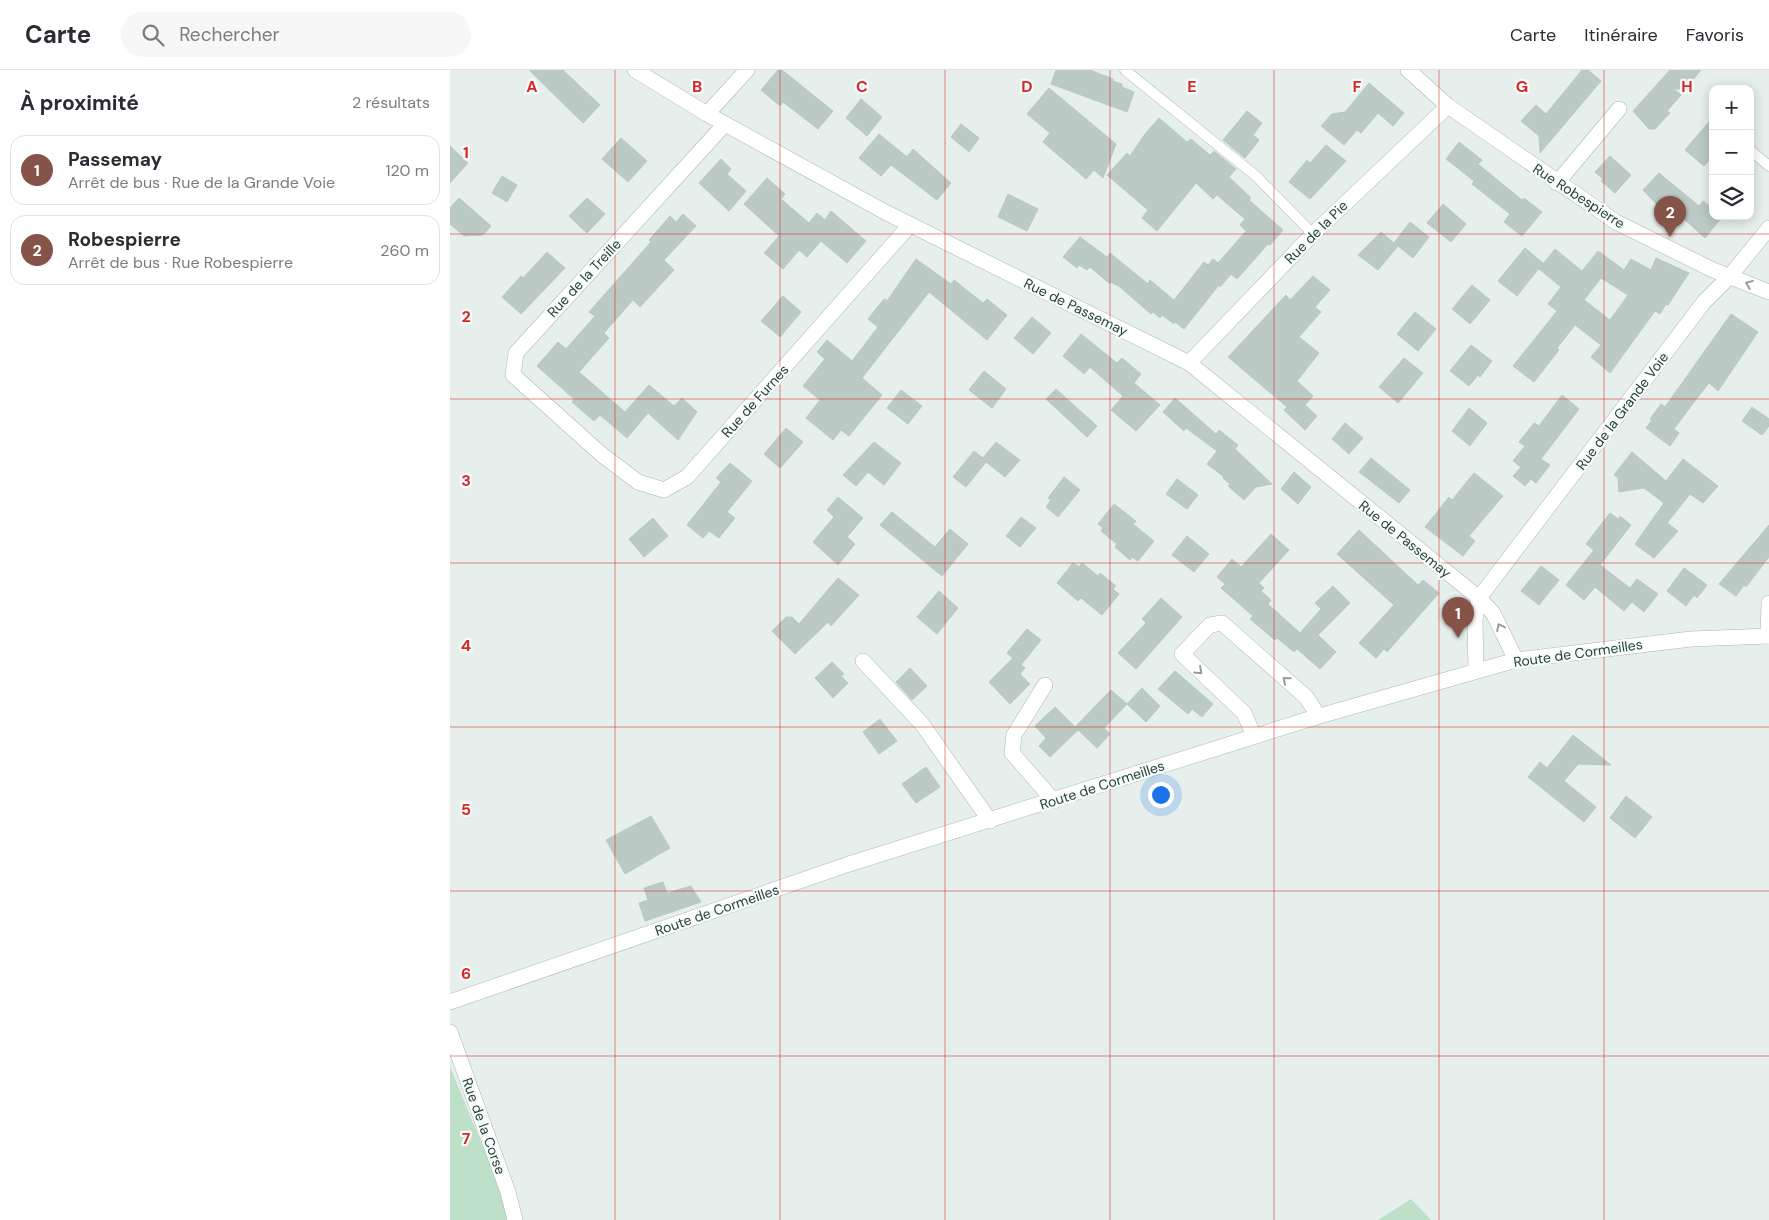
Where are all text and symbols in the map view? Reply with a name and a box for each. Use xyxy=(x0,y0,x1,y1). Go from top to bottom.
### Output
search box xyxy=(121,12,471,57)
text: Carte xyxy=(25,19,91,50)
icon: search xyxy=(139,21,167,49)
text: Rechercher xyxy=(179,22,280,47)
text: Carte xyxy=(1510,23,1556,47)
text: Itinéraire xyxy=(1584,23,1658,47)
text: Favoris xyxy=(1686,23,1744,47)
text: A xyxy=(526,76,538,97)
text: B xyxy=(692,76,702,97)
text: C xyxy=(856,76,868,97)
text: D xyxy=(1021,76,1033,97)
text: E xyxy=(1187,76,1197,97)
text: F xyxy=(1353,76,1362,97)
text: G xyxy=(1516,76,1528,97)
text: H xyxy=(1681,76,1693,97)
map controls xyxy=(1709,85,1754,220)
button: + xyxy=(1709,85,1754,130)
text: À proximité xyxy=(20,89,139,117)
text: 2 résultats xyxy=(352,92,430,113)
button: − xyxy=(1709,130,1754,175)
text: 1 xyxy=(463,142,469,163)
text: Passemay xyxy=(68,147,162,172)
text: 1 xyxy=(34,160,40,181)
text: 120 m xyxy=(385,160,429,181)
street label: Rue Robespierre xyxy=(1530,160,1628,232)
text: Arrêt de bus · Rue de la Grande Voie xyxy=(68,172,335,193)
button: layers xyxy=(1709,175,1754,220)
street label: Rue de la Pie xyxy=(1281,196,1352,267)
pin: 2 xyxy=(1654,196,1686,237)
text: Robespierre xyxy=(68,227,181,252)
street label: Rue de la Treille xyxy=(543,235,625,321)
text: 2 xyxy=(32,240,42,261)
text: 260 m xyxy=(380,240,429,261)
text: Arrêt de bus · Rue Robespierre xyxy=(68,252,293,273)
street label: Rue de Passemay xyxy=(1021,274,1131,340)
one-way arrow xyxy=(1745,280,1754,290)
text: 2 xyxy=(461,306,471,327)
street label: Rue de la Grande Voie xyxy=(1572,348,1672,473)
street label: Rue de Furnes xyxy=(717,361,793,441)
text: 3 xyxy=(461,470,471,491)
street label: Rue de Passemay xyxy=(1355,496,1455,582)
pin: 1 xyxy=(1442,597,1474,638)
one-way arrow xyxy=(1496,623,1506,632)
text: 4 xyxy=(461,635,471,656)
street label: Route de Cormeilles xyxy=(1512,635,1644,671)
one-way arrow xyxy=(1194,665,1203,674)
one-way arrow xyxy=(1283,677,1292,686)
street label: Route de Cormeilles xyxy=(1037,756,1167,814)
your location xyxy=(1148,782,1174,808)
text: 5 xyxy=(461,799,471,820)
street label: Route de Cormeilles xyxy=(653,880,781,940)
text: 6 xyxy=(461,963,471,984)
street label: Rue de la Corse xyxy=(458,1075,510,1177)
text: 7 xyxy=(462,1128,471,1149)

